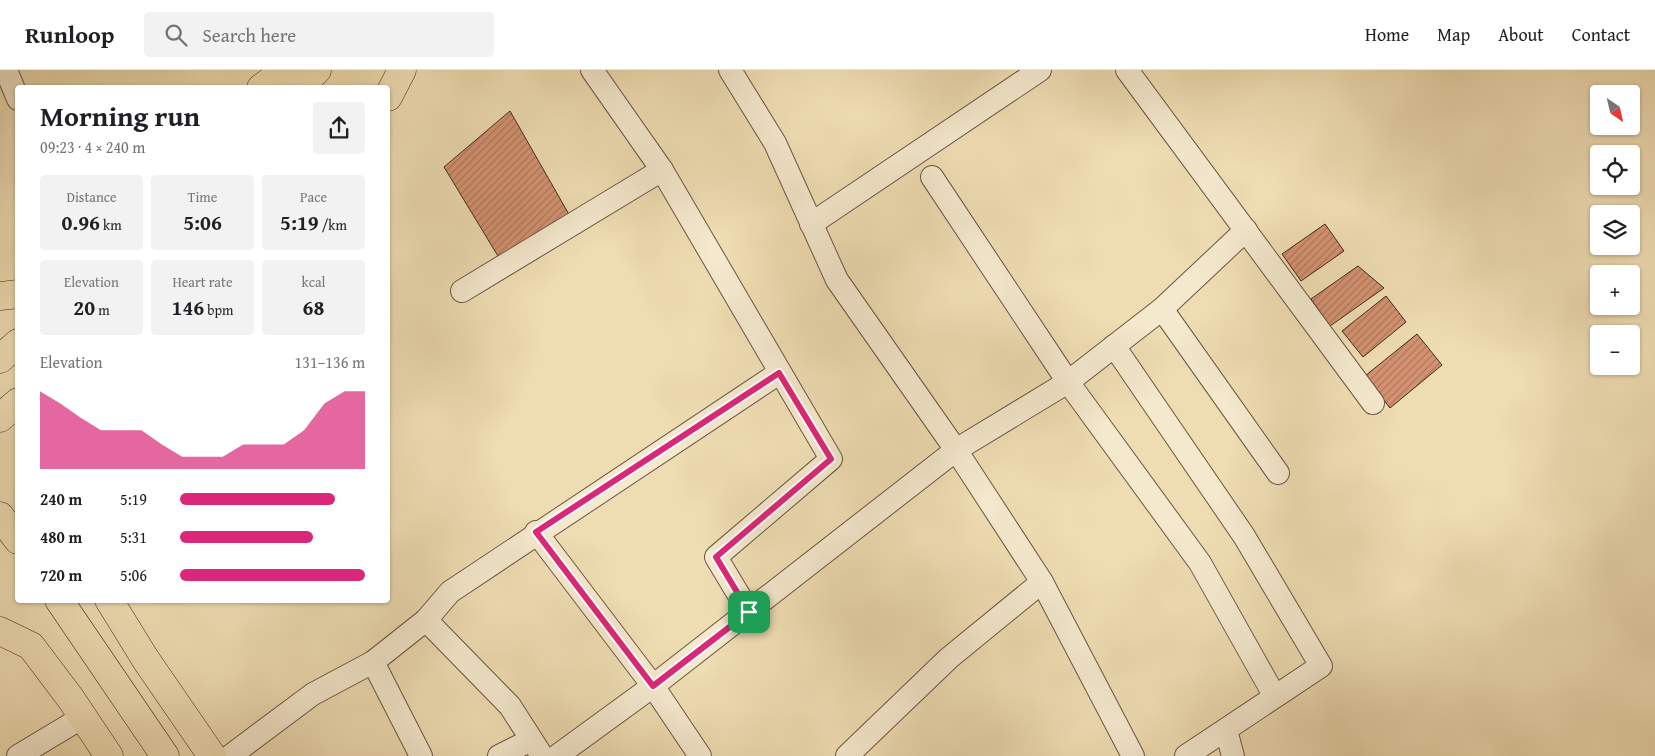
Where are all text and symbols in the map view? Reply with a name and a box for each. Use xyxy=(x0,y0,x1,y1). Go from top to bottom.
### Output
search box xyxy=(144,12,494,57)
text: Runloop xyxy=(25,17,114,52)
icon: search xyxy=(162,21,190,49)
text: Search here xyxy=(202,21,296,49)
text: Home xyxy=(1365,21,1409,48)
text: Map xyxy=(1437,21,1470,48)
text: About xyxy=(1498,21,1544,48)
text: Contact xyxy=(1572,21,1630,48)
north arrow xyxy=(1590,85,1640,135)
map controls xyxy=(1590,85,1640,375)
text: Morning run xyxy=(40,95,200,136)
button: share xyxy=(313,102,365,154)
text: 09:23 · 4 × 240 m xyxy=(40,135,145,159)
button: locate xyxy=(1590,145,1640,195)
text: Distance xyxy=(66,187,117,207)
text: Time xyxy=(188,187,217,207)
text: Pace xyxy=(300,187,327,207)
button: layers xyxy=(1590,205,1640,255)
text: 0.96 xyxy=(61,207,100,238)
text: 5:06 xyxy=(183,207,222,238)
text: 5:19 xyxy=(280,207,319,238)
text: km xyxy=(100,215,122,235)
text: /km xyxy=(319,215,347,235)
button: + xyxy=(1590,265,1640,315)
text: Elevation xyxy=(64,272,119,292)
text: Heart rate xyxy=(172,272,233,292)
text: kcal xyxy=(302,272,325,292)
text: 20 xyxy=(73,292,95,323)
text: 146 xyxy=(172,292,204,323)
text: 68 xyxy=(303,292,324,323)
text: m xyxy=(95,300,110,320)
text: bpm xyxy=(204,300,233,320)
button: − xyxy=(1590,325,1640,375)
text: Elevation xyxy=(40,350,103,374)
text: 131–136 m xyxy=(295,350,365,374)
text: 240 m xyxy=(40,487,82,511)
text: 5:19 xyxy=(120,487,147,511)
text: 480 m xyxy=(40,525,82,549)
text: 5:31 xyxy=(120,525,147,549)
text: 720 m xyxy=(40,563,82,587)
text: 5:06 xyxy=(120,563,147,587)
pin xyxy=(728,591,770,633)
icon: arrive xyxy=(735,598,763,626)

